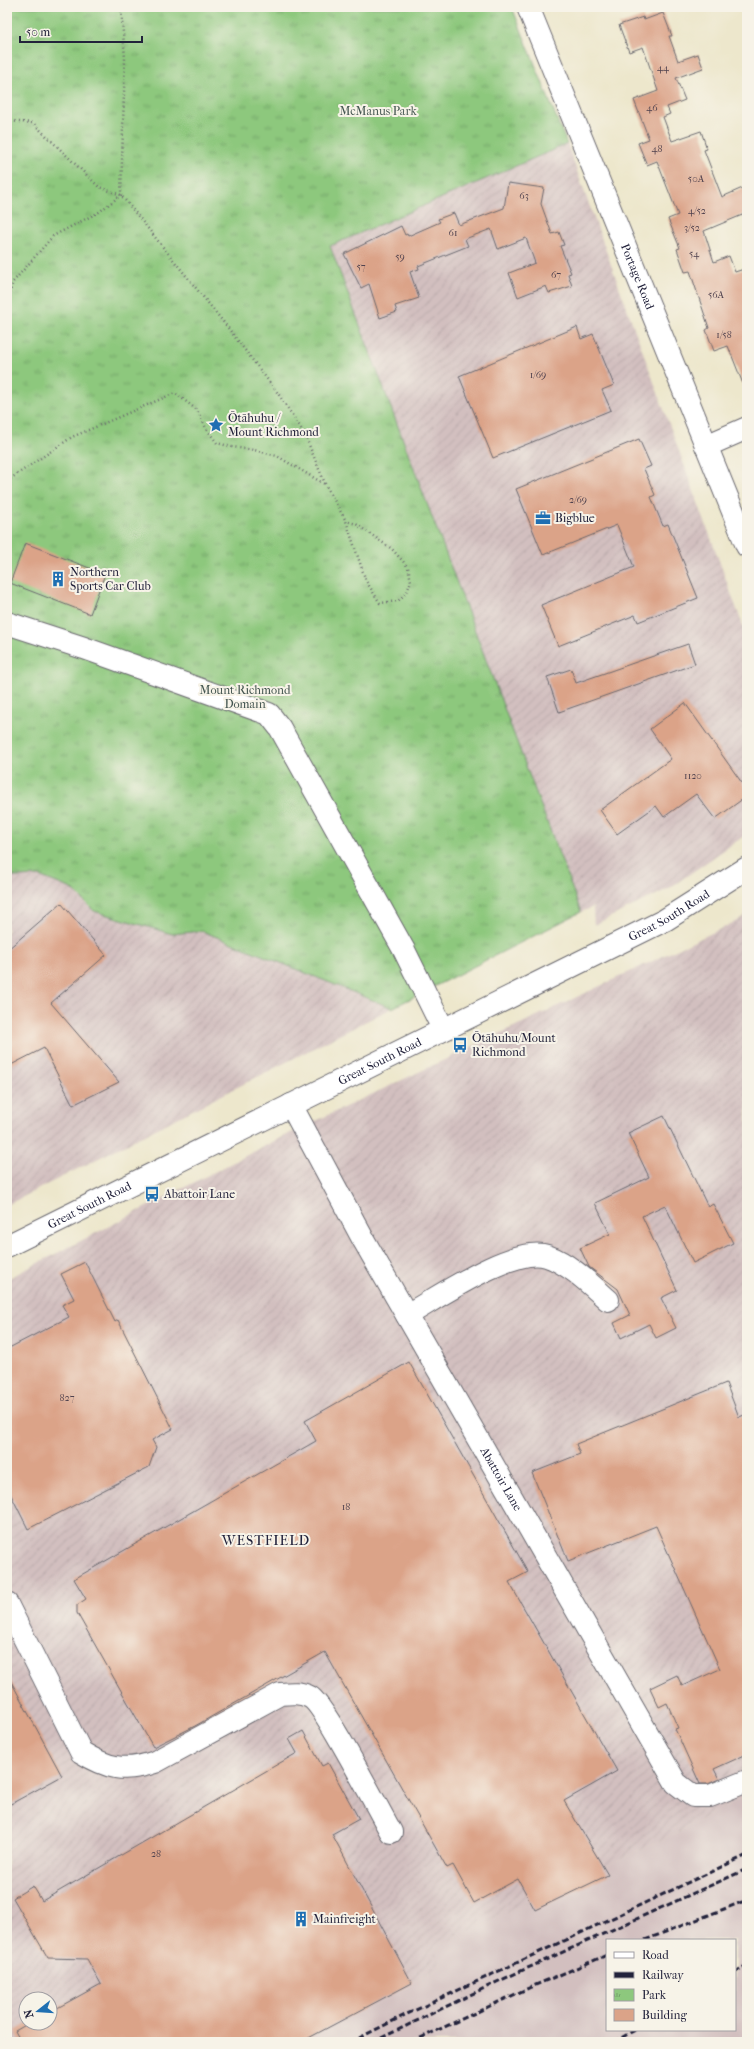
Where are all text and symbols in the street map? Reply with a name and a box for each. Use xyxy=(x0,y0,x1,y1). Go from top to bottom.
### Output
scale bar xyxy=(20,18,142,44)
text: 50 m xyxy=(26,25,50,39)
house number: 44 xyxy=(657,62,670,74)
house number: 46 xyxy=(646,102,658,114)
park label: McManus Park xyxy=(339,104,417,118)
house number: 48 xyxy=(652,143,662,155)
house number: 50A xyxy=(688,173,705,185)
house number: 63 xyxy=(519,190,529,202)
house number: 4/52 xyxy=(688,205,706,217)
house number: 3/52 xyxy=(684,222,700,234)
house number: 61 xyxy=(449,227,457,239)
street label: Portage Road xyxy=(618,242,657,312)
house number: 54 xyxy=(689,248,700,260)
house number: 59 xyxy=(395,251,405,263)
house number: 57 xyxy=(356,261,366,273)
house number: 67 xyxy=(551,269,561,281)
house number: 56A xyxy=(708,289,725,301)
house number: 1/58 xyxy=(716,329,732,341)
house number: 1/69 xyxy=(530,369,546,381)
place label: Ōtāhuhu / Mount Richmond xyxy=(228,411,319,439)
place icon: Ōtāhuhu / Mount Richmond xyxy=(207,416,225,434)
house number: 2/69 xyxy=(569,494,587,506)
office icon: Bigblue xyxy=(534,509,552,527)
place label: Bigblue xyxy=(555,511,595,525)
place label: Northern Sports Car Club xyxy=(70,565,151,593)
building icon: Northern Sports Car Club xyxy=(49,570,67,588)
park label: Mount Richmond Domain xyxy=(200,683,291,711)
house number: 1120 xyxy=(684,770,702,782)
street label: Great South Road xyxy=(626,886,712,944)
place label: Ōtāhuhu/Mount Richmond xyxy=(472,1031,556,1059)
street label: Great South Road xyxy=(336,1035,424,1088)
bus stop icon: Ōtāhuhu/Mount Richmond xyxy=(451,1036,469,1054)
street label: Great South Road xyxy=(45,1178,134,1232)
bus stop icon: Abattoir Lane xyxy=(143,1185,161,1203)
place label: Abattoir Lane xyxy=(163,1187,235,1201)
house number: 827 xyxy=(60,1392,75,1404)
street label: Abattoir Lane xyxy=(477,1444,525,1513)
house number: 18 xyxy=(342,1501,350,1513)
district label: WESTFIELD xyxy=(221,1532,310,1549)
house number: 28 xyxy=(151,1848,161,1860)
building icon: Mainfreight xyxy=(292,1910,310,1928)
place label: Mainfreight xyxy=(313,1912,377,1926)
legend xyxy=(606,1939,736,2031)
text: Road xyxy=(642,1948,669,1962)
text: Railway xyxy=(642,1968,684,1982)
text: Park xyxy=(642,1988,667,2002)
north arrow xyxy=(18,1991,58,2031)
text: N xyxy=(21,2007,36,2020)
text: Building xyxy=(642,2008,687,2022)

